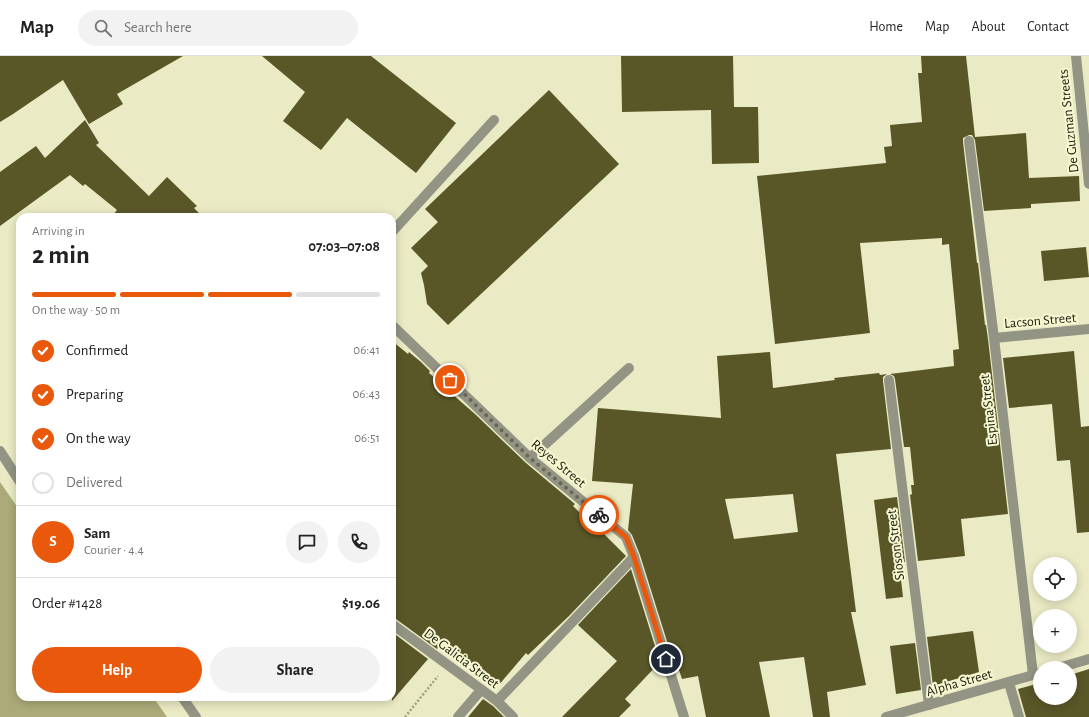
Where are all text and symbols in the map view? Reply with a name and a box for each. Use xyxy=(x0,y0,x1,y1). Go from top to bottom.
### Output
search box xyxy=(78,10,358,46)
icon: search xyxy=(92,17,114,39)
text: Map xyxy=(20,18,54,37)
text: Search here xyxy=(124,20,192,35)
text: Home xyxy=(869,20,903,34)
text: Map xyxy=(925,20,949,34)
text: About xyxy=(971,20,1005,34)
text: Contact xyxy=(1027,20,1069,34)
street label: De Guzman Streets xyxy=(1057,68,1081,173)
text: Arriving in xyxy=(32,225,85,238)
text: 07:03–07:08 xyxy=(308,239,380,254)
text: 2 min xyxy=(32,242,90,268)
text: On the way · 50 m xyxy=(32,304,120,317)
street label: Lacson Street xyxy=(1004,311,1077,331)
icon: check xyxy=(32,340,54,362)
text: Confirmed xyxy=(66,343,128,358)
text: 06:41 xyxy=(353,344,380,357)
pin xyxy=(433,363,467,397)
icon: bag xyxy=(439,369,461,391)
street label: Espina Street xyxy=(978,373,1000,446)
icon: check xyxy=(32,384,54,406)
text: Preparing xyxy=(66,387,123,402)
text: 06:43 xyxy=(352,388,380,401)
icon: check xyxy=(32,428,54,450)
text: On the way xyxy=(66,431,131,446)
text: 06:51 xyxy=(354,432,380,445)
street label: Reyes Street xyxy=(528,437,589,491)
text: Delivered xyxy=(66,475,123,490)
courier xyxy=(579,495,619,535)
icon: bike xyxy=(588,504,610,526)
street label: Sioson Street xyxy=(885,508,907,581)
button: chat xyxy=(286,521,328,563)
button: phone xyxy=(338,521,380,563)
text: Sam xyxy=(84,526,110,541)
text: S xyxy=(49,534,57,549)
text: Courier · 4.4 xyxy=(84,544,144,557)
map controls xyxy=(1033,557,1077,705)
button: locate xyxy=(1033,557,1077,601)
text: Order #1428 xyxy=(32,596,102,611)
text: $19.06 xyxy=(342,596,380,611)
button: + xyxy=(1033,609,1077,653)
street label: De Galicia Street xyxy=(421,626,502,692)
pin xyxy=(649,642,683,676)
button: Help xyxy=(32,647,202,693)
button: Share xyxy=(210,647,380,693)
icon: home xyxy=(655,648,677,670)
button: − xyxy=(1033,661,1077,705)
street label: Alpha Street xyxy=(925,667,994,699)

